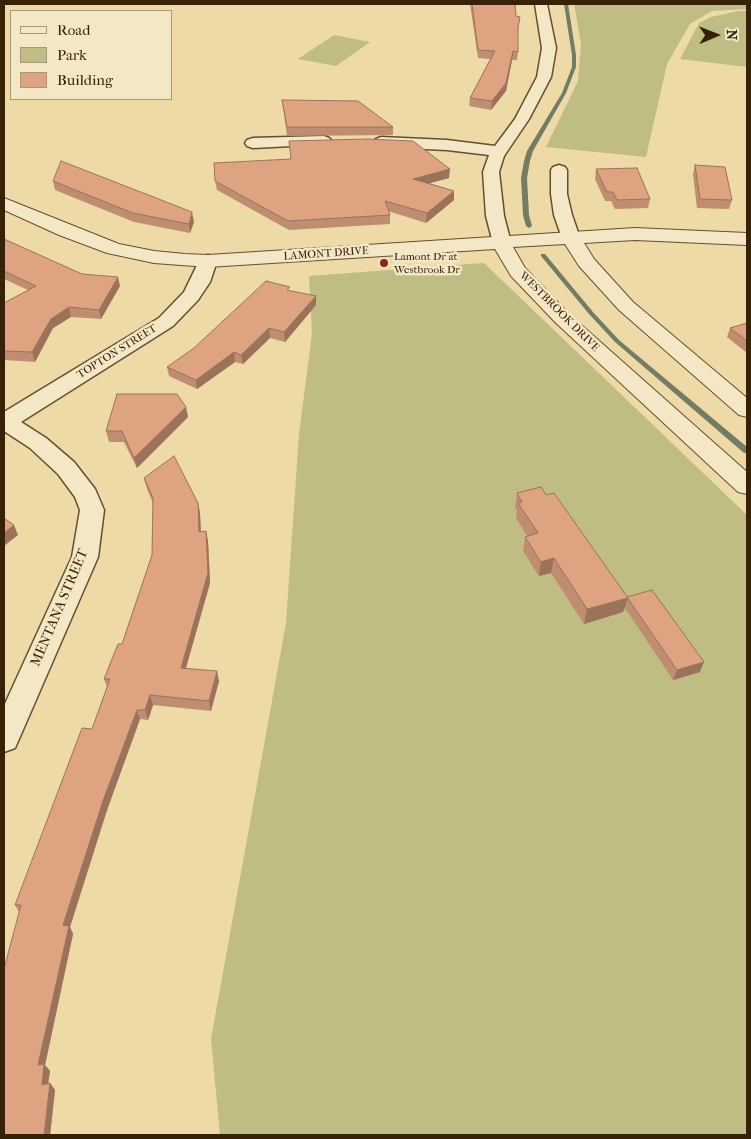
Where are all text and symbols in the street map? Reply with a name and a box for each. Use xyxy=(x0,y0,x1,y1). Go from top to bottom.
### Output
legend xyxy=(10,10,172,100)
north arrow xyxy=(691,10,741,60)
text: Road xyxy=(57,21,90,39)
text: N xyxy=(723,29,740,40)
text: Park xyxy=(57,46,87,64)
text: Building xyxy=(57,71,113,89)
street label: LAMONT DRIVE xyxy=(283,244,369,264)
place label: Lamont Dr at Westbrook Dr xyxy=(394,250,460,276)
marker: Lamont Dr at Westbrook Dr xyxy=(378,257,390,269)
street label: WESTBROOK DRIVE xyxy=(516,269,602,355)
street label: TOPTON STREET xyxy=(75,322,159,382)
street label: MENTANA STREET xyxy=(28,547,92,669)

